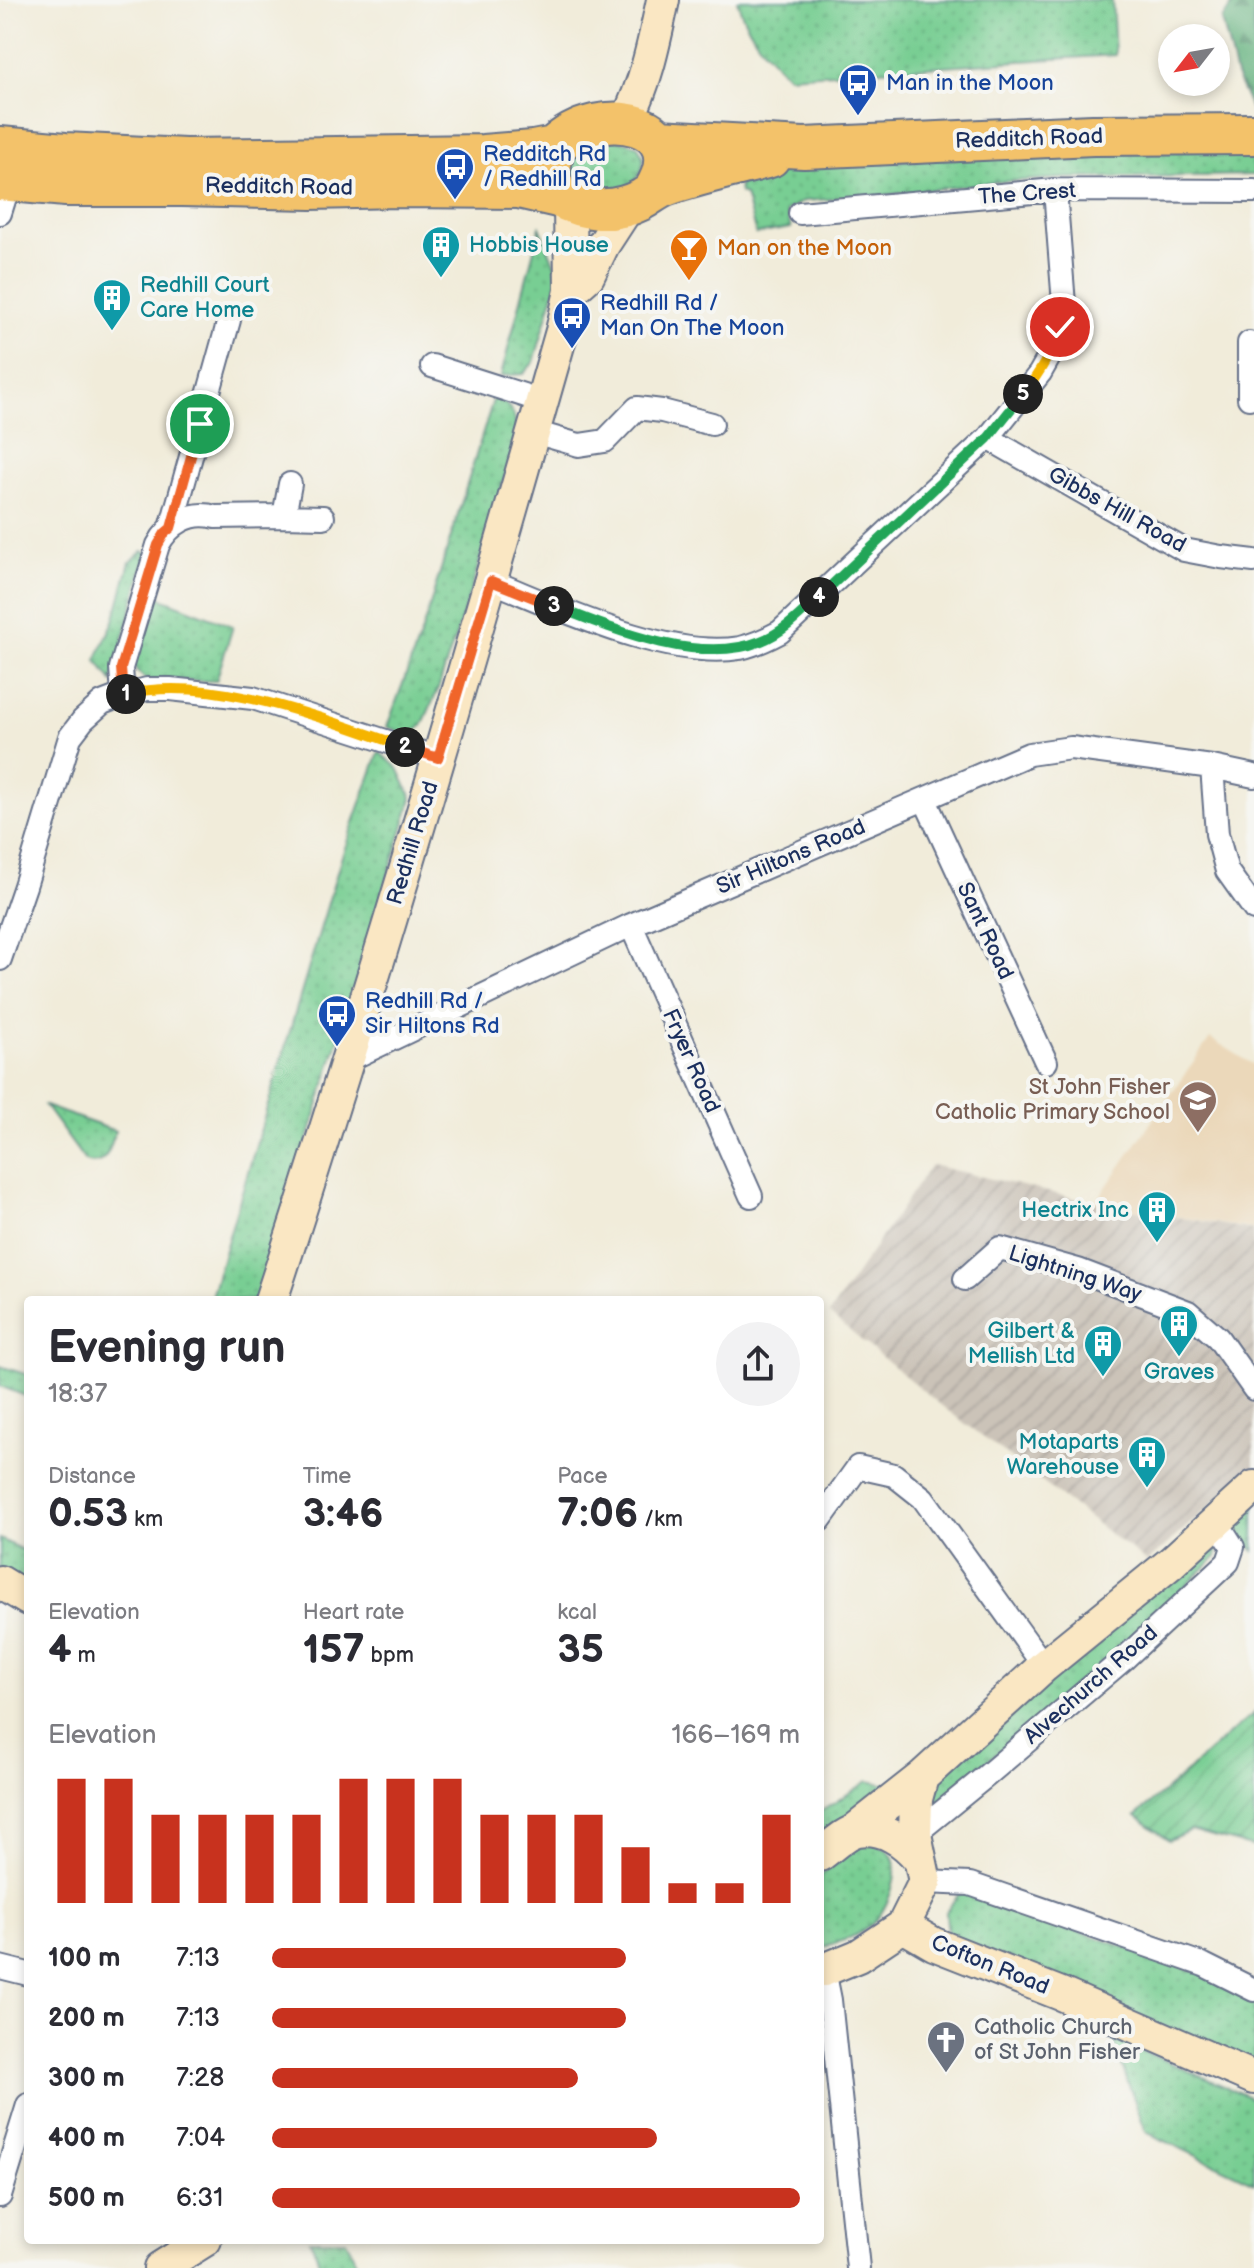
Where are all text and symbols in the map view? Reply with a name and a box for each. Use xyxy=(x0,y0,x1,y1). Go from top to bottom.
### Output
north arrow xyxy=(1158,24,1230,96)
map controls xyxy=(1158,24,1230,96)
bus stop icon: Man in the Moon xyxy=(837,62,879,117)
place label: Man in the Moon xyxy=(886,70,1054,97)
street label: Redditch Road xyxy=(954,123,1104,155)
place label: Redditch Rd / Redhill Rd xyxy=(483,141,606,193)
bus stop icon: Redditch Rd / Redhill Rd xyxy=(434,146,476,201)
street label: Redditch Road xyxy=(205,172,353,202)
street label: The Crest xyxy=(977,177,1077,211)
building icon: Hobbis House xyxy=(420,224,462,279)
bar icon: Man on the Moon xyxy=(668,227,710,282)
place label: Hobbis House xyxy=(469,232,609,259)
place label: Man on the Moon xyxy=(717,235,892,262)
place label: Redhill Court Care Home xyxy=(140,272,270,324)
building icon: Redhill Court Care Home xyxy=(91,277,133,332)
place label: Redhill Rd / Man On The Moon xyxy=(600,290,784,342)
pin xyxy=(1026,293,1094,361)
bus stop icon: Redhill Rd / Man On The Moon xyxy=(551,295,593,350)
icon: check xyxy=(1038,305,1082,349)
pin: 5 xyxy=(1003,374,1043,414)
text: 5 xyxy=(1017,380,1029,407)
pin xyxy=(166,390,234,458)
icon: arrive xyxy=(178,402,222,446)
street label: Gibbs Hill Road xyxy=(1043,461,1191,559)
pin: 4 xyxy=(799,577,839,617)
text: 4 xyxy=(813,583,825,610)
pin: 3 xyxy=(534,586,574,626)
text: 3 xyxy=(548,592,560,619)
pin: 1 xyxy=(106,674,146,714)
text: 1 xyxy=(121,680,131,707)
pin: 2 xyxy=(385,727,425,767)
text: 2 xyxy=(398,733,412,760)
street label: Redhill Road xyxy=(381,778,445,908)
street label: Sir Hiltons Road xyxy=(712,813,870,901)
street label: Sant Road xyxy=(951,878,1019,984)
place label: Redhill Rd / Sir Hiltons Rd xyxy=(365,988,500,1040)
bus stop icon: Redhill Rd / Sir Hiltons Rd xyxy=(316,993,358,1048)
street label: Fryer Road xyxy=(656,1005,726,1117)
place label: St John Fisher Catholic Primary School xyxy=(935,1074,1171,1126)
school or university icon: St John Fisher Catholic Primary School xyxy=(1177,1079,1219,1134)
building icon: Hectrix Inc xyxy=(1136,1189,1178,1244)
place label: Hectrix Inc xyxy=(1021,1197,1129,1224)
street label: Lightning Way xyxy=(1005,1240,1145,1308)
building icon: Graves xyxy=(1158,1303,1200,1358)
place label: Gilbert & Mellish Ltd xyxy=(968,1318,1075,1370)
text: Evening run xyxy=(48,1322,285,1375)
button: share xyxy=(716,1322,800,1406)
building icon: Gilbert & Mellish Ltd xyxy=(1082,1323,1124,1378)
place label: Graves xyxy=(1144,1359,1214,1386)
text: 18:37 xyxy=(48,1379,107,1410)
place label: Motaparts Warehouse xyxy=(1007,1429,1119,1481)
building icon: Motaparts Warehouse xyxy=(1126,1434,1168,1489)
text: Distance xyxy=(48,1463,136,1490)
text: Time xyxy=(303,1463,351,1490)
text: Pace xyxy=(557,1463,608,1490)
text: 0.53 xyxy=(48,1490,128,1538)
text: 3:46 xyxy=(303,1490,383,1538)
text: 7:06 xyxy=(557,1490,638,1538)
text: km xyxy=(128,1506,163,1533)
text: /km xyxy=(638,1506,683,1533)
text: Elevation xyxy=(48,1599,140,1626)
text: Heart rate xyxy=(303,1599,404,1626)
text: kcal xyxy=(557,1599,597,1626)
street label: Alvechurch Road xyxy=(1019,1620,1163,1750)
text: 4 xyxy=(48,1626,72,1674)
text: 157 xyxy=(303,1626,365,1674)
text: 35 xyxy=(557,1626,604,1674)
text: m xyxy=(72,1642,96,1669)
text: bpm xyxy=(365,1642,414,1669)
text: Elevation xyxy=(48,1720,156,1751)
text: 166–169 m xyxy=(672,1720,800,1751)
street label: Cofton Road xyxy=(927,1929,1053,2001)
text: 100 m xyxy=(48,1943,121,1974)
text: 7:13 xyxy=(176,1943,220,1974)
text: 200 m xyxy=(48,2003,125,2034)
text: 7:13 xyxy=(176,2003,220,2034)
place label: Catholic Church of St John Fisher xyxy=(974,2014,1141,2066)
church icon: Catholic Church of St John Fisher xyxy=(925,2019,967,2074)
text: 300 m xyxy=(48,2063,125,2094)
text: 7:28 xyxy=(176,2063,225,2094)
text: 400 m xyxy=(48,2123,125,2154)
text: 7:04 xyxy=(176,2123,225,2154)
text: 500 m xyxy=(48,2183,125,2214)
text: 6:31 xyxy=(176,2183,223,2214)

